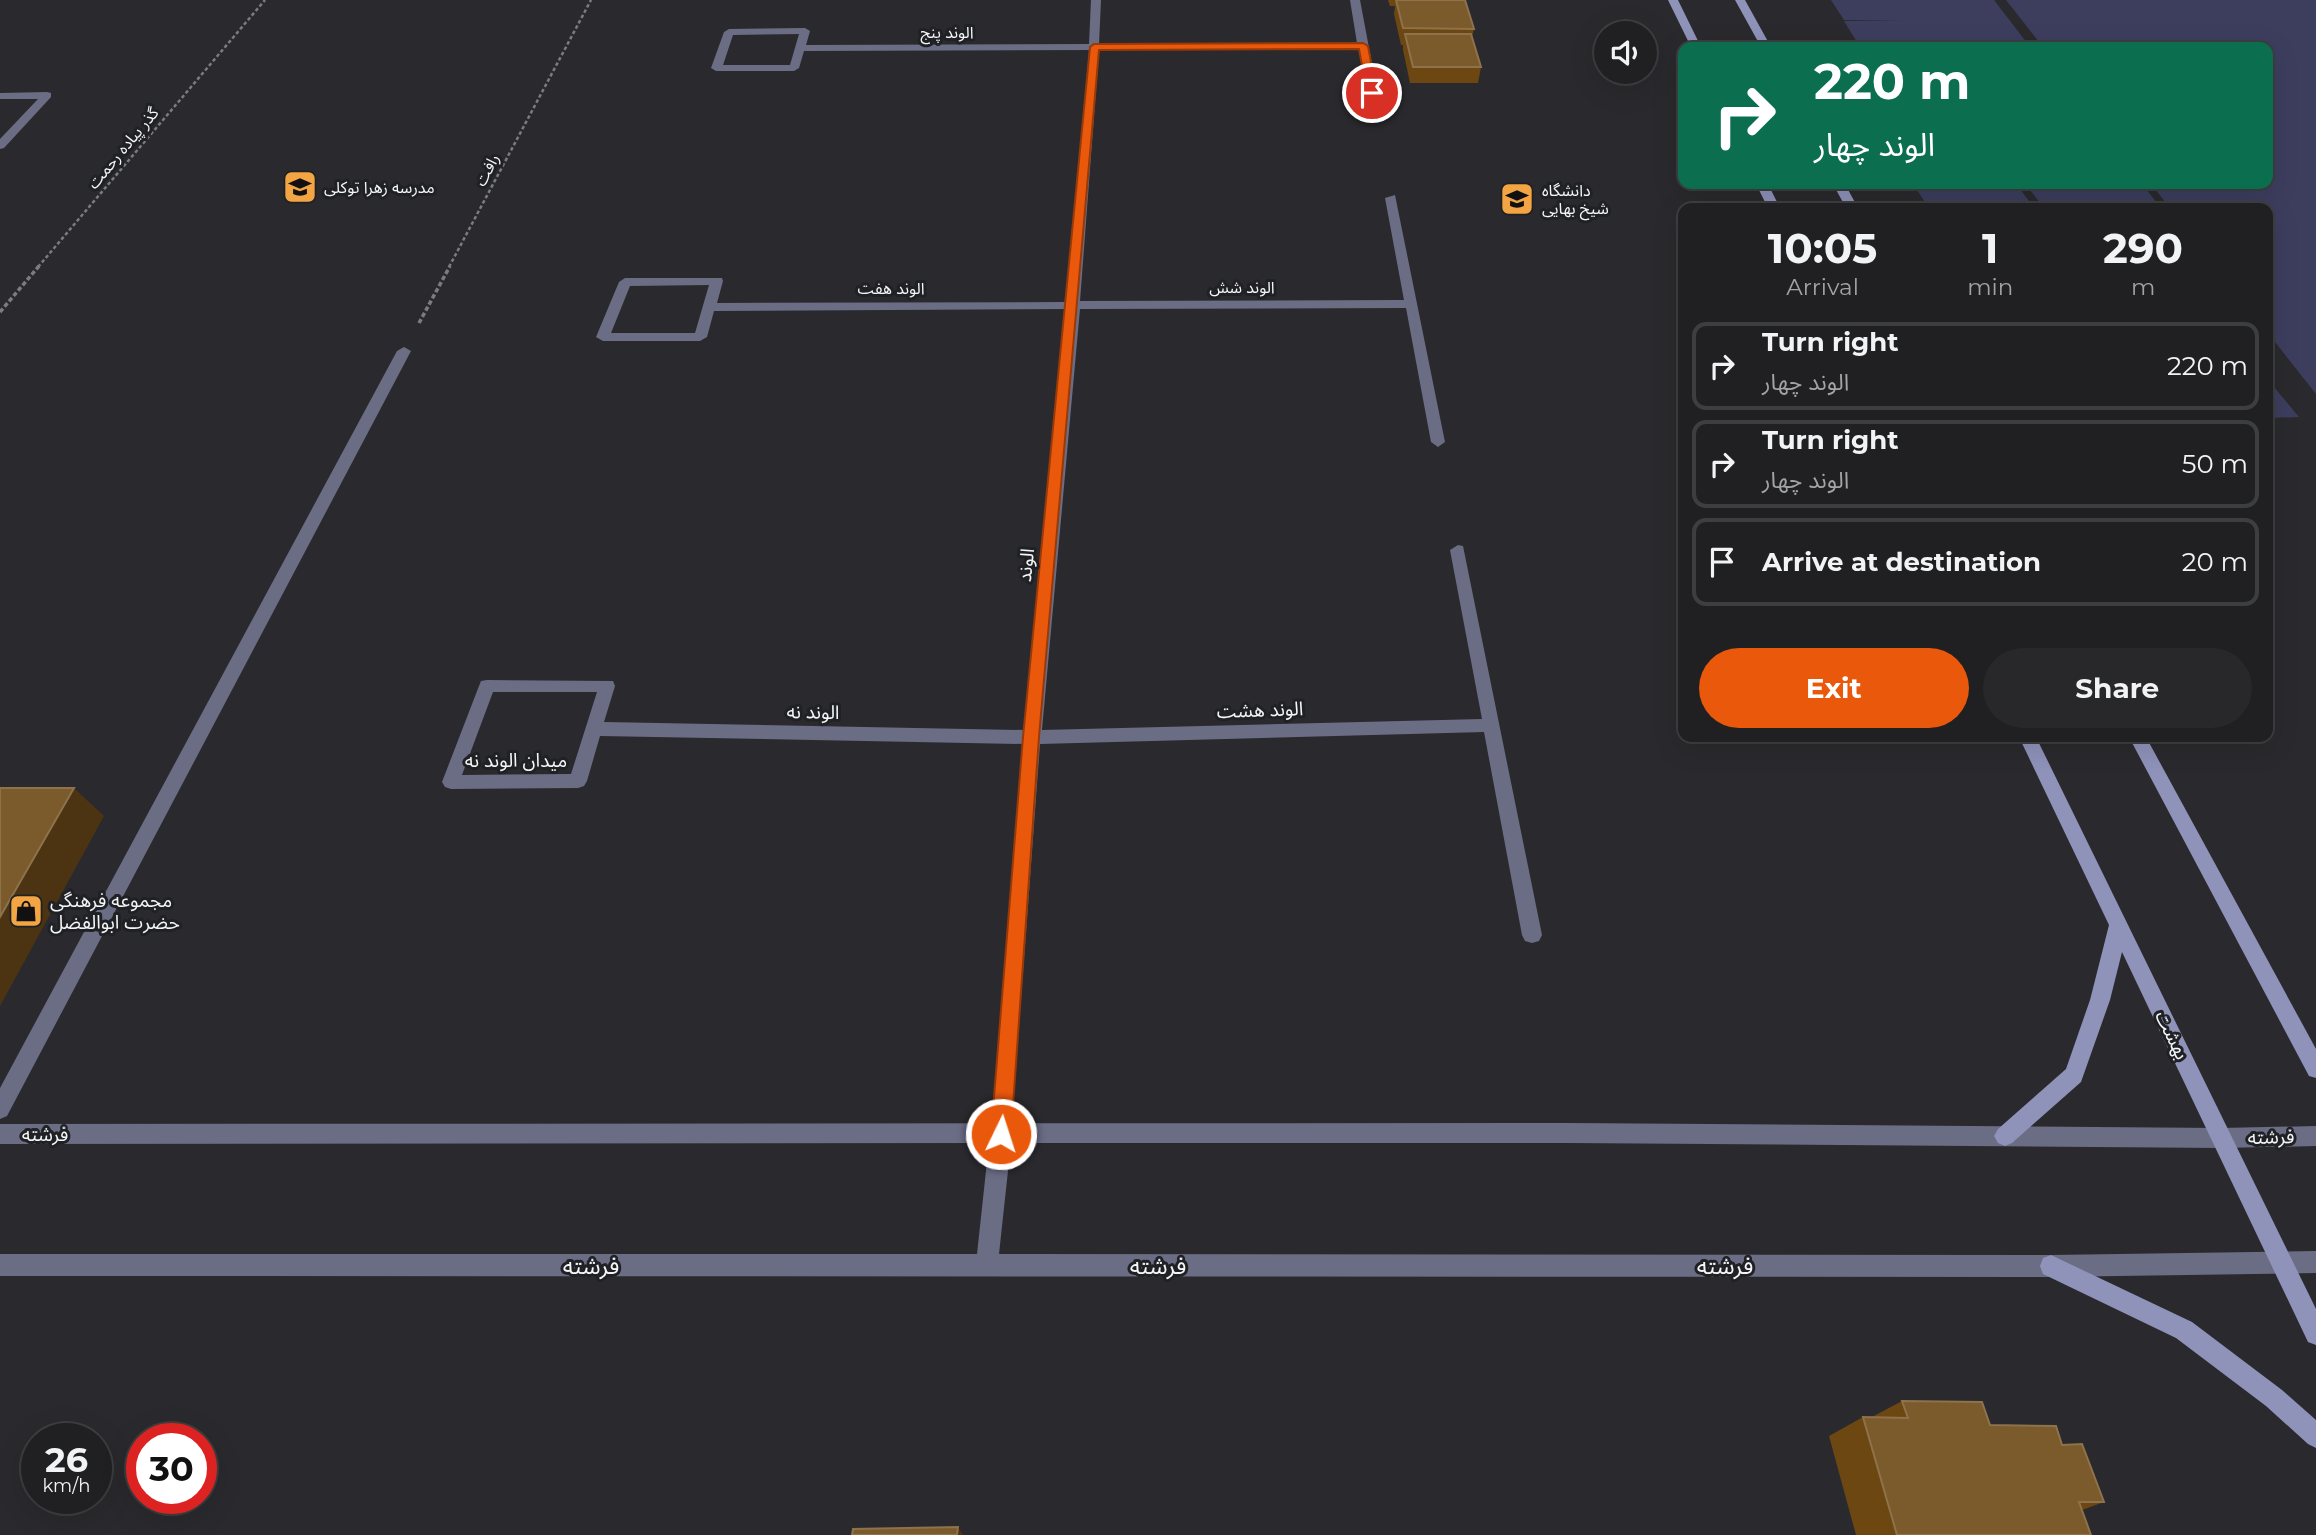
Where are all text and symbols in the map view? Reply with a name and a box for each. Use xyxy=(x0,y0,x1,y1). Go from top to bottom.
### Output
map controls xyxy=(1594,21,1657,84)
button: sound xyxy=(1594,21,1657,84)
street label: الوند پنج xyxy=(920,23,974,45)
text: 220 m xyxy=(1814,52,1970,111)
pin xyxy=(1342,63,1402,123)
icon: right xyxy=(1699,70,1790,161)
icon: arrive xyxy=(1353,74,1391,112)
street label: گذر پیاده رحمت xyxy=(83,103,164,193)
text: الوند چهار xyxy=(1814,125,1935,164)
street label: رافت xyxy=(471,151,503,189)
school or university icon: مدرسه زهرا توکلی xyxy=(281,168,319,206)
place label: مدرسه زهرا توکلی xyxy=(324,178,435,197)
school or university icon: دانشگاه شیخ بهایی xyxy=(1498,180,1536,218)
place label: دانشگاه شیخ بهایی xyxy=(1542,181,1609,221)
text: 10:05 xyxy=(1768,222,1877,274)
text: 1 xyxy=(1982,222,1998,274)
text: 290 xyxy=(2103,222,2183,274)
text: Arrival xyxy=(1786,273,1859,301)
text: min xyxy=(1967,273,2013,301)
text: m xyxy=(2131,273,2155,301)
street label: الوند شش xyxy=(1209,278,1275,297)
street label: الوند هفت xyxy=(857,279,925,298)
text: Turn right xyxy=(1762,326,1898,358)
icon: right xyxy=(1703,347,1741,385)
text: 220 m xyxy=(2167,350,2248,382)
text: الوند چهار xyxy=(1762,368,1849,396)
text: Turn right xyxy=(1762,424,1898,456)
icon: right xyxy=(1703,445,1741,483)
text: 50 m xyxy=(2182,448,2248,480)
text: الوند چهار xyxy=(1762,466,1849,494)
icon: arrive xyxy=(1703,543,1741,581)
text: Arrive at destination xyxy=(1762,546,2041,578)
text: 20 m xyxy=(2182,546,2248,578)
street label: الوند xyxy=(1013,547,1039,583)
button: Exit xyxy=(1699,648,1969,728)
button: Share xyxy=(1983,648,2252,728)
street label: الوند هشت xyxy=(1216,697,1304,723)
street label: الوند نه xyxy=(786,700,840,724)
street label: میدان الوند نه xyxy=(465,749,567,772)
place label: مجموعه فرهنگی حضرت ابوالفضل xyxy=(50,889,180,934)
shop icon: مجموعه فرهنگی حضرت ابوالفضل xyxy=(7,892,45,930)
street label: بهشت xyxy=(2150,1007,2194,1063)
position arrow xyxy=(964,1097,1038,1171)
street label: فرشته xyxy=(22,1123,68,1146)
street label: فرشته xyxy=(2247,1125,2295,1149)
street label: فرشته xyxy=(563,1252,619,1280)
street label: فرشته xyxy=(1130,1252,1186,1280)
street label: فرشته xyxy=(1697,1252,1753,1280)
speed limit sign: 30 xyxy=(126,1423,217,1514)
text: 26 xyxy=(45,1438,88,1481)
text: km/h xyxy=(42,1475,91,1497)

